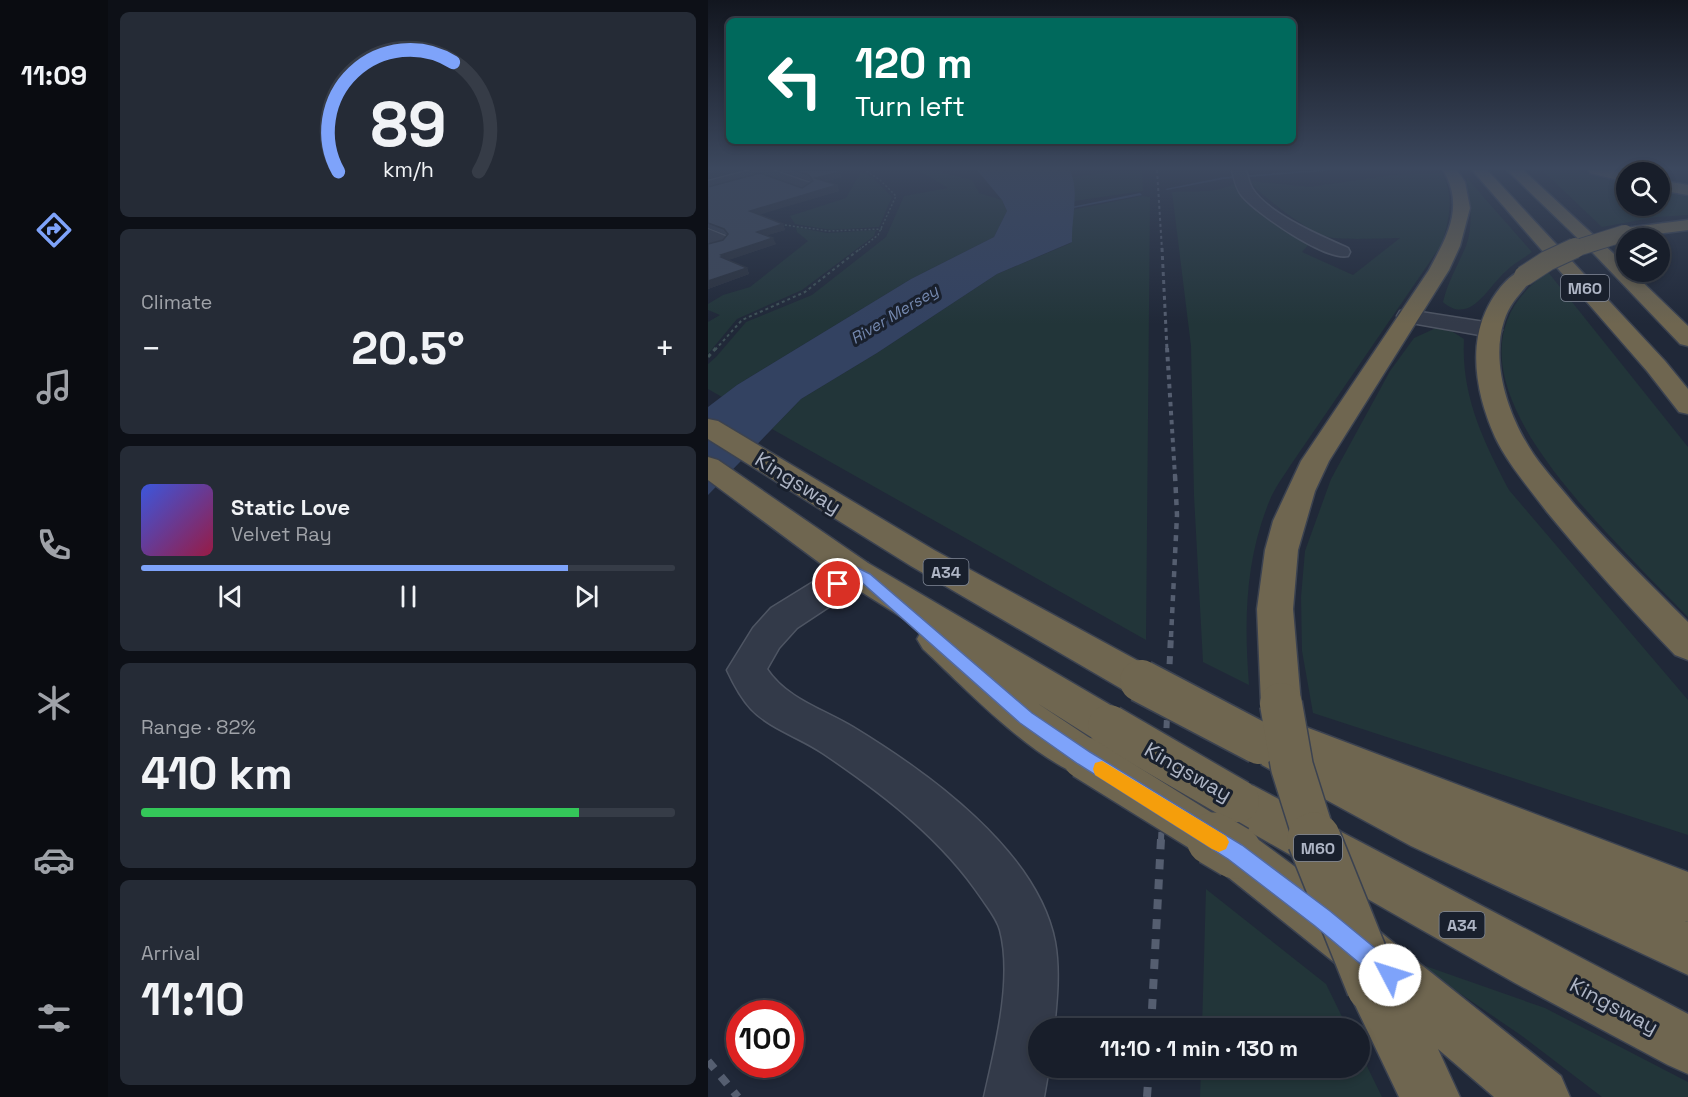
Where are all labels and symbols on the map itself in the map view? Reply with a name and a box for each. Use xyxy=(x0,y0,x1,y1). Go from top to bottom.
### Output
road number: M60 xyxy=(1561,275,1609,301)
water label: River Mersey xyxy=(847,279,943,349)
street label: Kingsway xyxy=(750,446,846,520)
pin xyxy=(812,558,863,609)
road number: A34 xyxy=(924,559,968,585)
street label: Kingsway xyxy=(1140,736,1237,807)
road number: M60 xyxy=(1294,835,1342,861)
road number: A34 xyxy=(1440,912,1485,938)
position arrow xyxy=(1358,943,1422,1007)
street label: Kingsway xyxy=(1565,971,1663,1040)
speed limit sign: 100 xyxy=(726,1000,804,1078)

